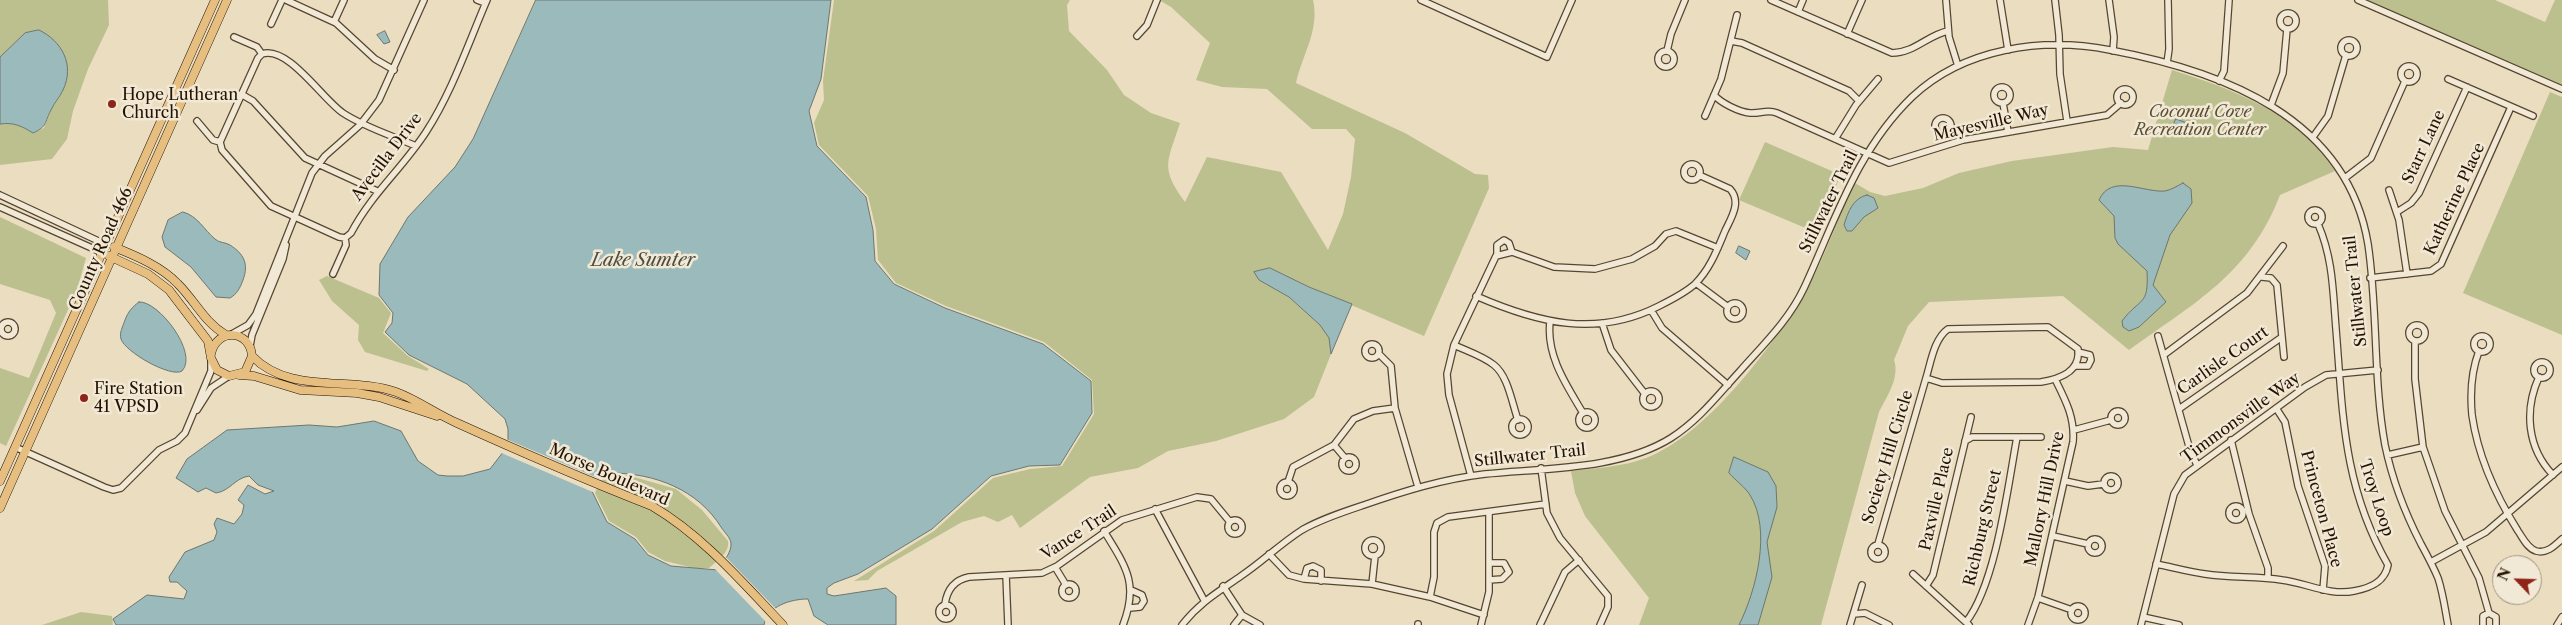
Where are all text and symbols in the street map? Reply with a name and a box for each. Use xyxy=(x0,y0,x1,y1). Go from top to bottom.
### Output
place label: Hope Lutheran Church xyxy=(122,85,238,123)
marker: Hope Lutheran Church xyxy=(106,98,118,110)
street label: Mayesville Way xyxy=(1932,100,2050,146)
park label: Coconut Cove Recreation Center xyxy=(2134,102,2266,140)
street label: Starr Lane xyxy=(2399,107,2449,187)
street label: Avecilla Drive xyxy=(348,109,426,205)
street label: Katherine Place xyxy=(2421,140,2489,258)
street label: Stillwater Trail xyxy=(1796,147,1862,257)
street label: County Road 466 xyxy=(65,184,137,314)
street label: Stillwater Trail xyxy=(2341,234,2371,348)
water label: Lake Sumter xyxy=(591,250,695,272)
street label: Carlisle Court xyxy=(2174,323,2272,399)
street label: Timmonsville Way xyxy=(2178,368,2304,468)
place label: Fire Station 41 VPSD xyxy=(94,379,183,417)
street label: Society Hill Circle xyxy=(1859,388,1917,526)
marker: Fire Station 41 VPSD xyxy=(78,392,90,404)
street label: Mallory Hill Drive xyxy=(2021,430,2069,568)
street label: Morse Boulevard xyxy=(546,440,672,510)
street label: Stillwater Trail xyxy=(1473,441,1587,471)
street label: Paxville Place xyxy=(1916,445,1958,553)
street label: Princeton Place xyxy=(2296,448,2346,570)
street label: Troy Loop xyxy=(2355,457,2397,539)
street label: Richburg Street xyxy=(1960,468,2006,588)
street label: Vance Trail xyxy=(1038,502,1120,564)
north arrow xyxy=(2492,555,2542,605)
text: N xyxy=(2494,565,2515,584)

